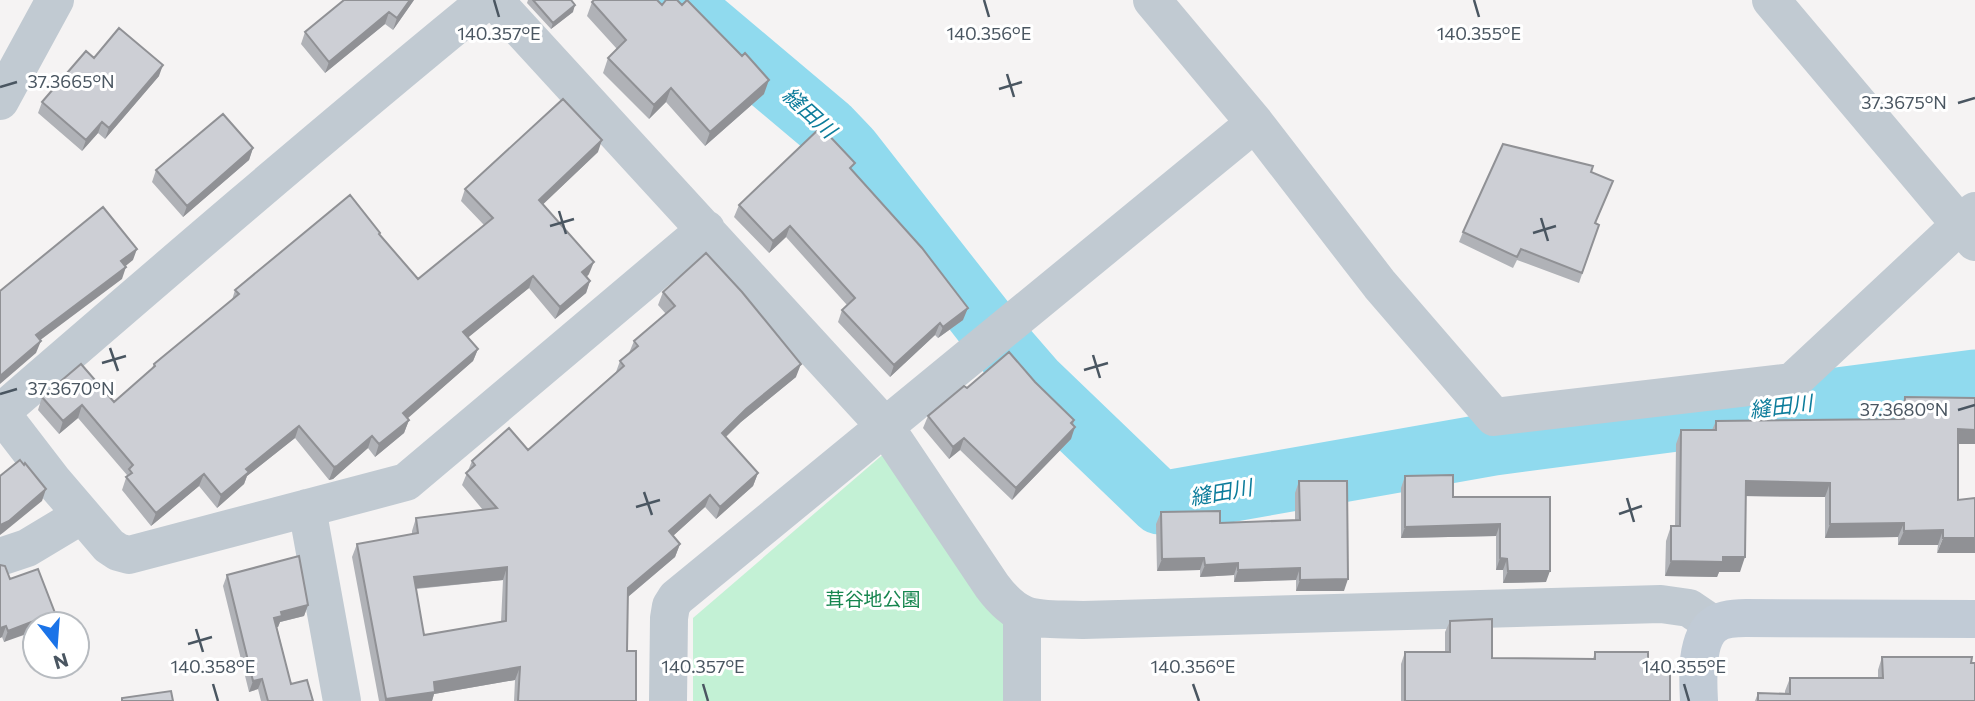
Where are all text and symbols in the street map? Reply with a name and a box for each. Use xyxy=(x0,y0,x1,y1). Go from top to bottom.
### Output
text: 140.357°E xyxy=(457,22,541,44)
text: 140.356°E xyxy=(947,22,1031,44)
text: 140.355°E xyxy=(1437,22,1521,44)
text: 37.3665°N xyxy=(27,70,115,92)
water label: 縫田川 xyxy=(778,82,843,144)
text: 37.3675°N xyxy=(1861,91,1947,113)
text: 37.3670°N xyxy=(27,377,115,399)
water label: 縫田川 xyxy=(1748,389,1816,422)
text: 37.3680°N xyxy=(1860,398,1948,420)
water label: 縫田川 xyxy=(1188,473,1256,509)
park label: 茸谷地公園 xyxy=(825,587,921,610)
north arrow xyxy=(21,610,91,680)
text: N xyxy=(51,649,71,675)
text: 140.358°E xyxy=(171,655,255,677)
text: 140.357°E xyxy=(661,655,745,677)
text: 140.356°E xyxy=(1151,655,1235,677)
text: 140.355°E xyxy=(1642,655,1726,677)

